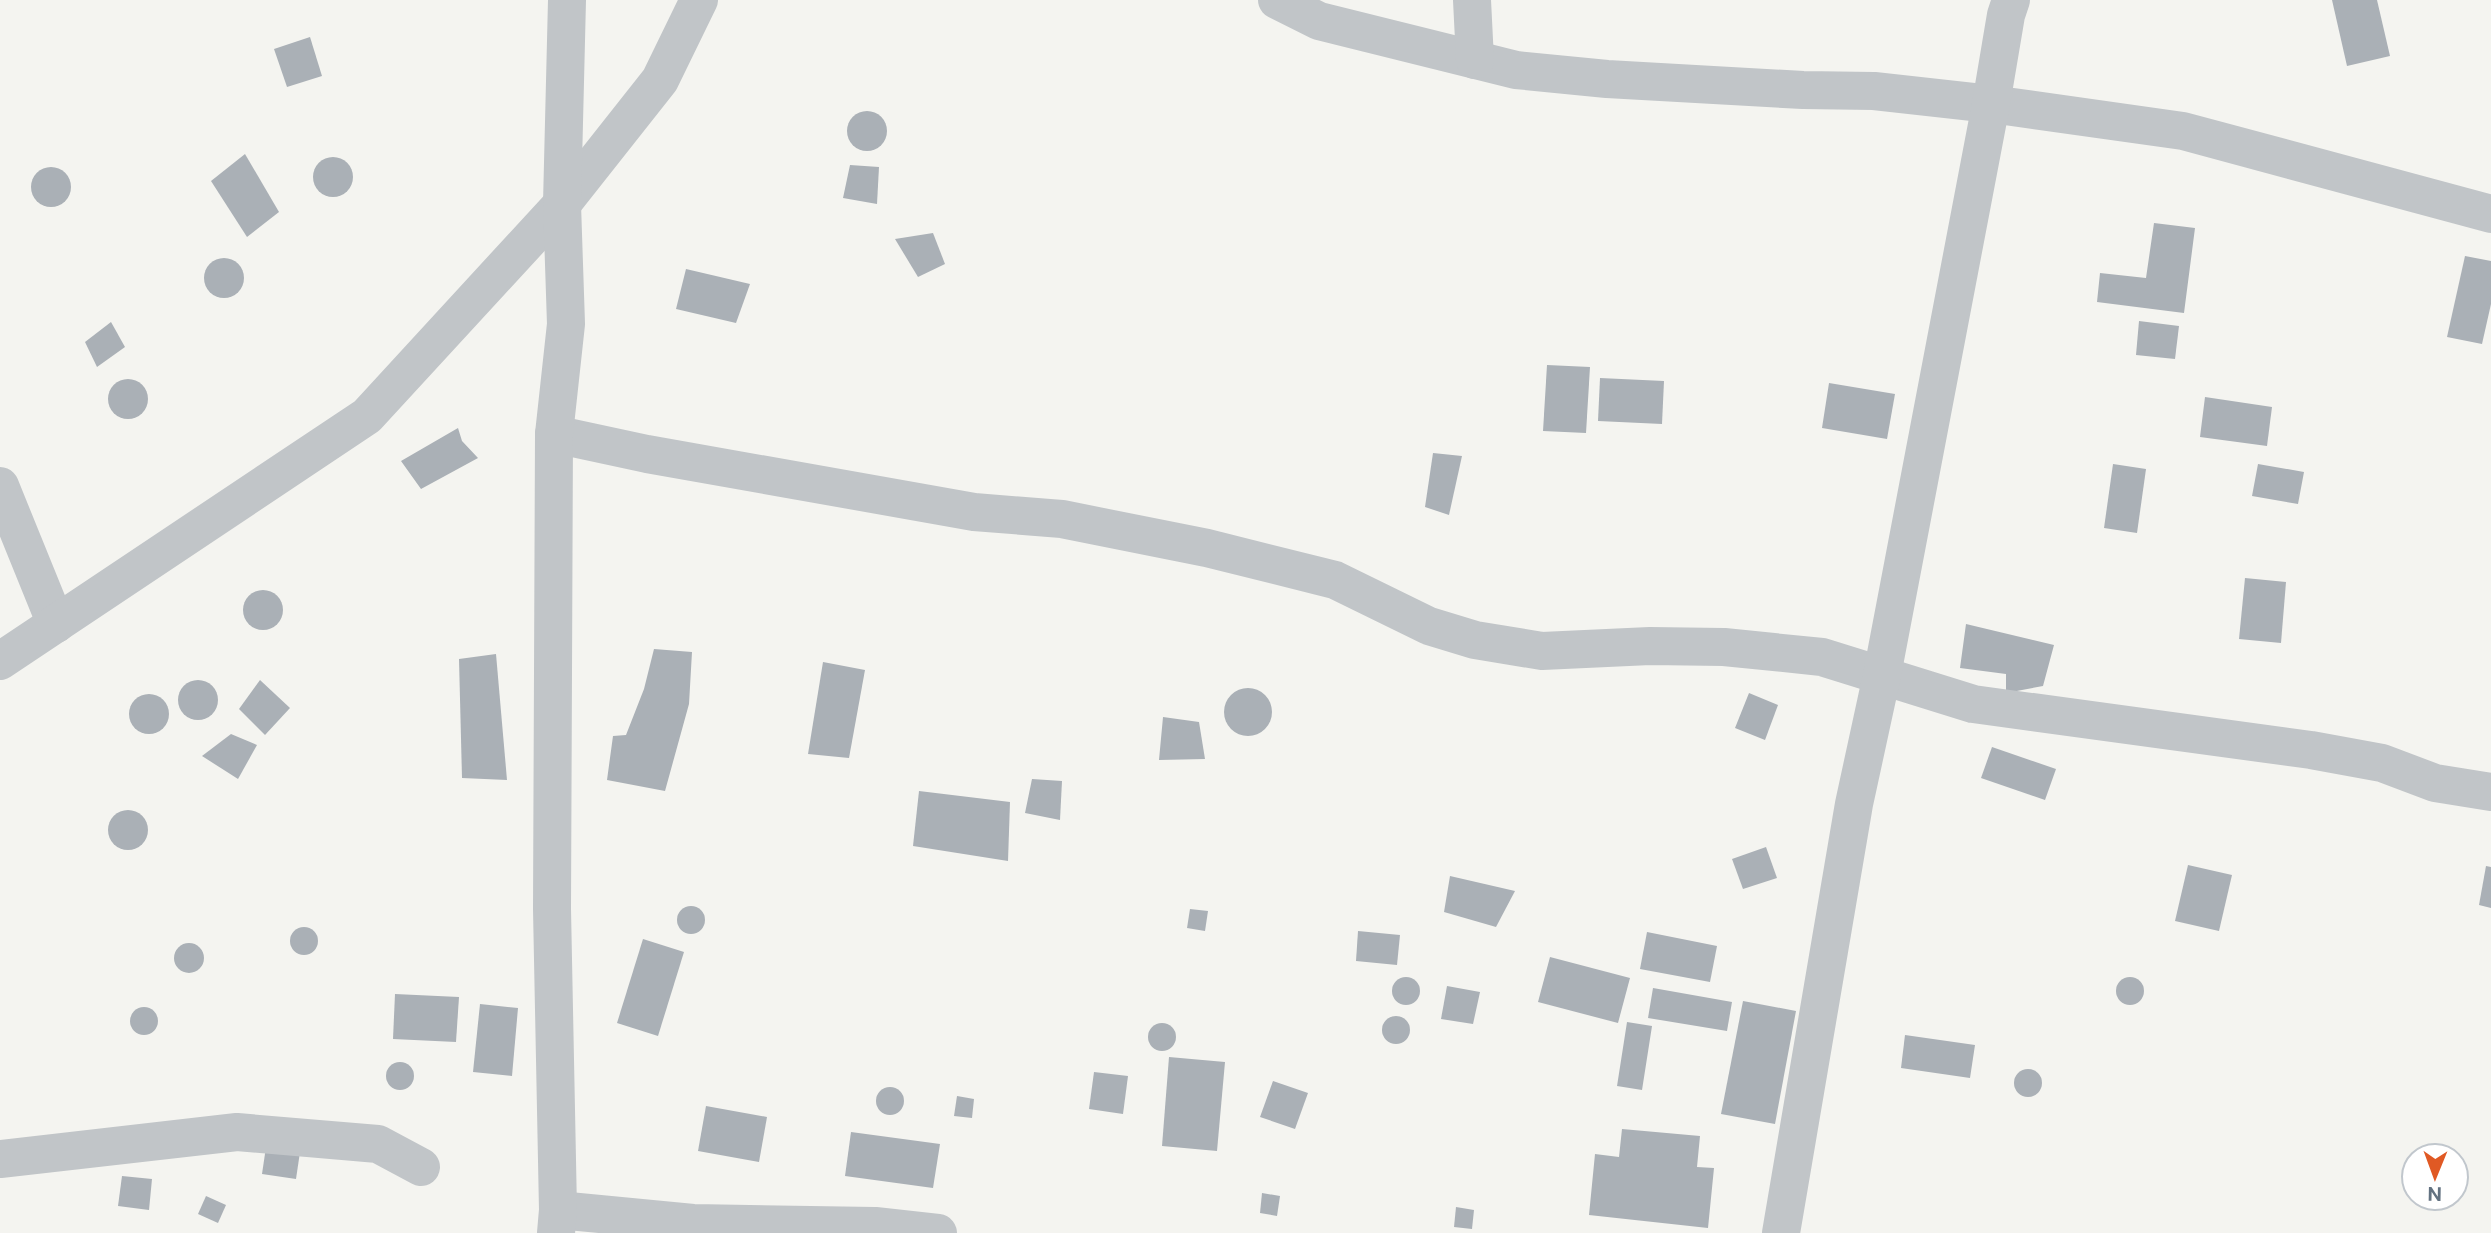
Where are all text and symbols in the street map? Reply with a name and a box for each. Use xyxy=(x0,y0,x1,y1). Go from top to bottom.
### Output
north arrow xyxy=(2400,1142,2470,1212)
text: N xyxy=(2427,1183,2442,1205)

